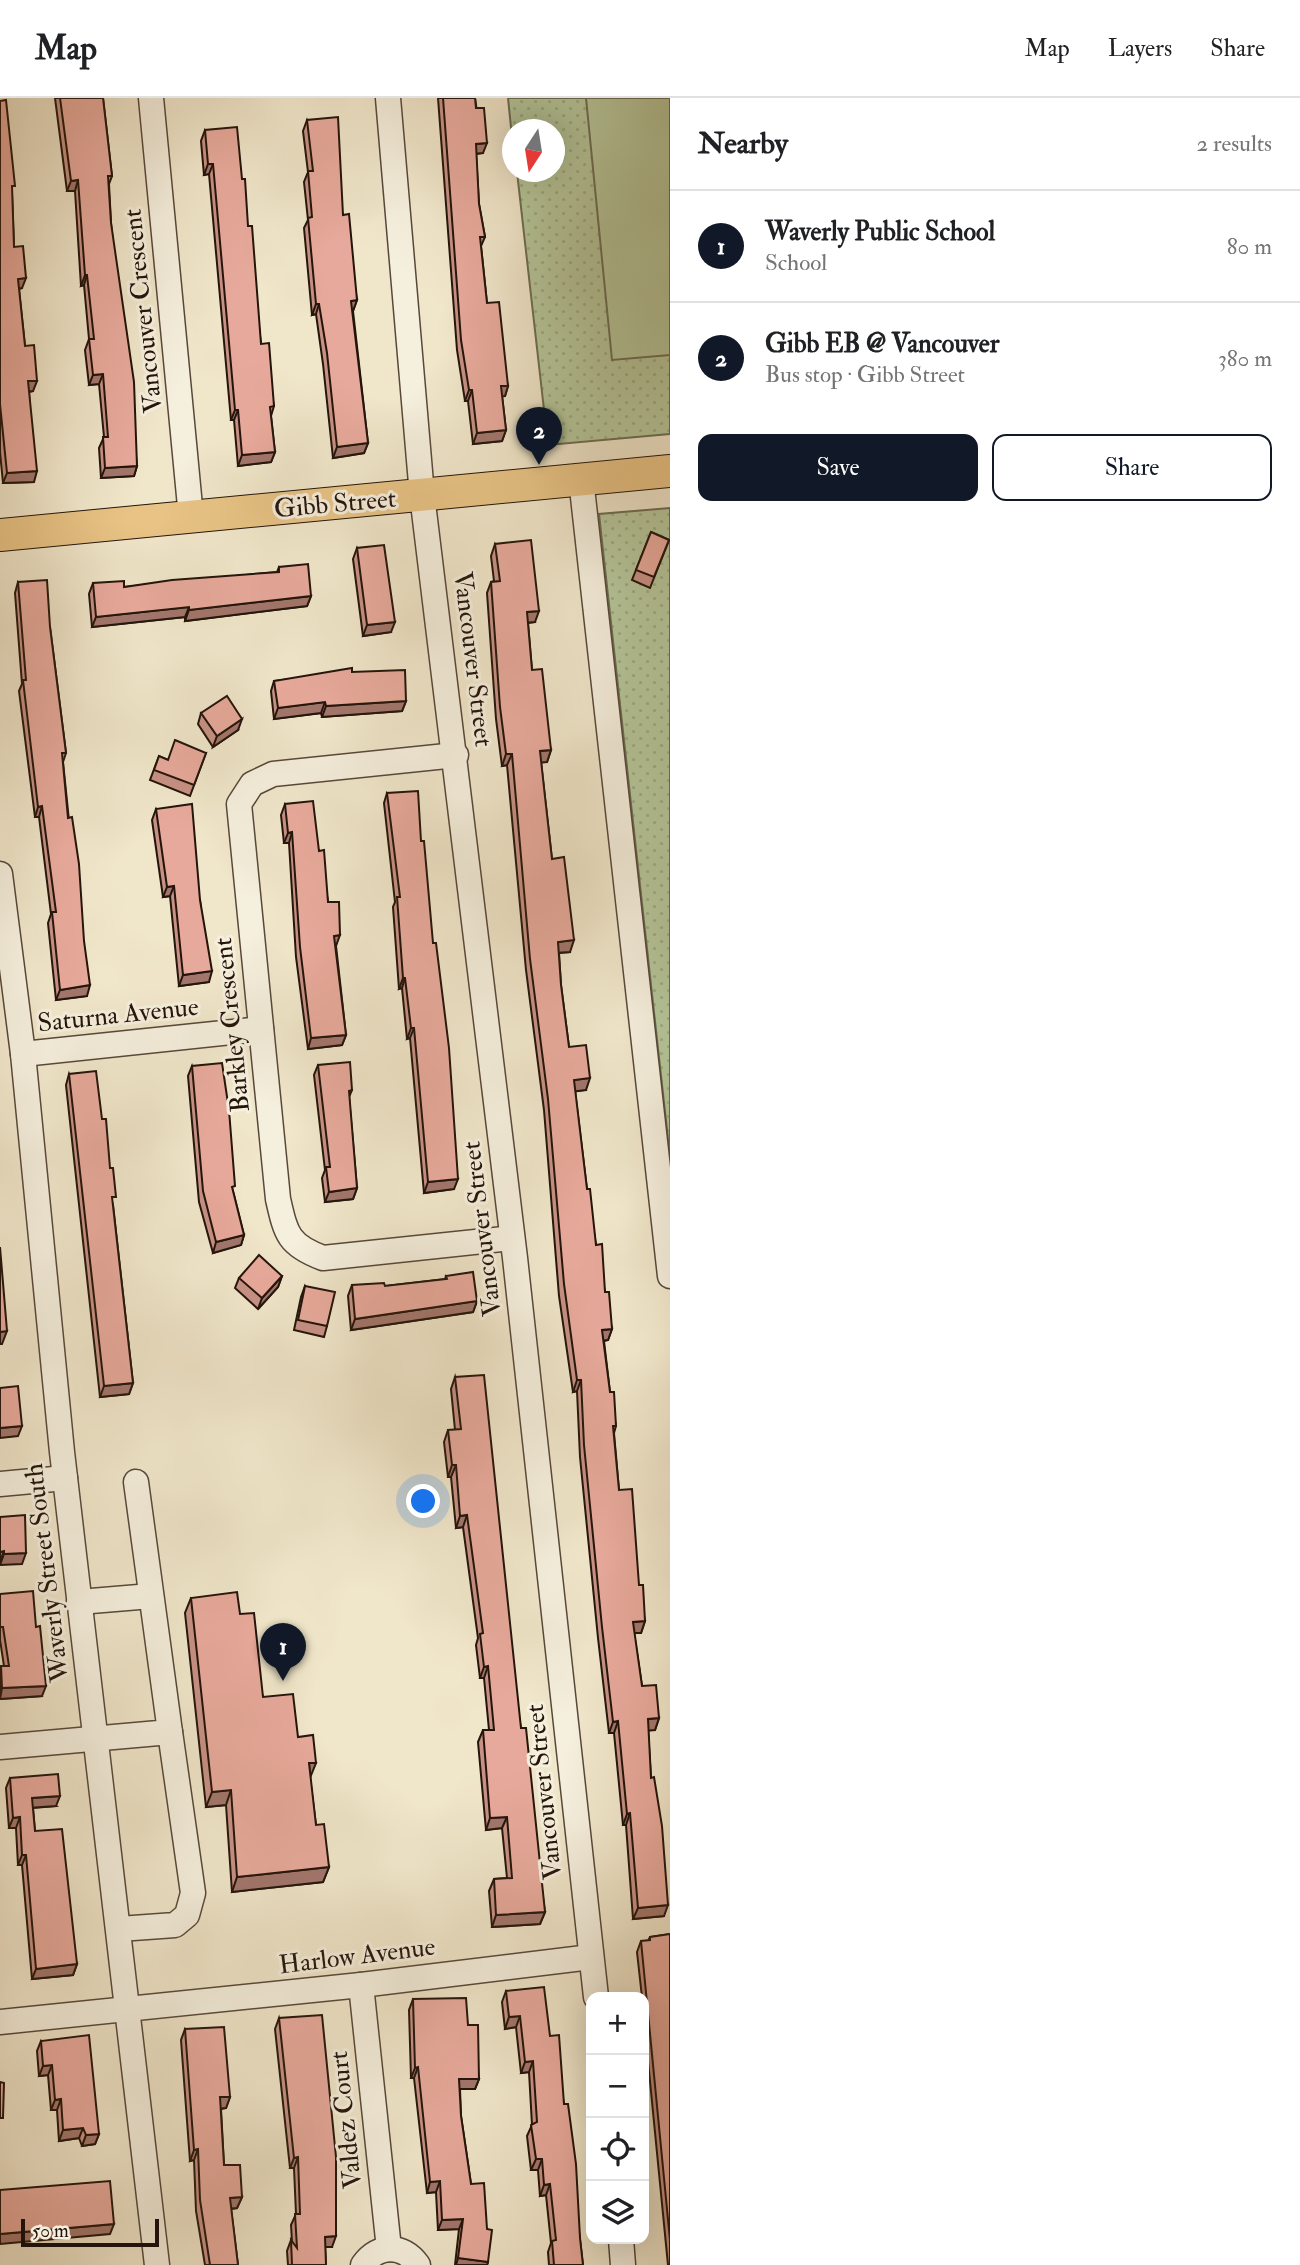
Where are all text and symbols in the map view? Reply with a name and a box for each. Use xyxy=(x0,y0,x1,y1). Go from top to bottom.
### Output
text: Map xyxy=(35,28,97,69)
text: Map xyxy=(1025,33,1070,64)
text: Layers xyxy=(1108,33,1172,64)
text: Share xyxy=(1210,33,1265,64)
north arrow xyxy=(502,119,565,182)
text: Nearby xyxy=(698,125,788,162)
text: 2 results xyxy=(1197,129,1272,158)
street label: Vancouver Crescent xyxy=(116,207,170,414)
text: Waverly Public School xyxy=(765,216,995,248)
text: 1 xyxy=(717,232,725,261)
text: 80 m xyxy=(1227,232,1272,261)
text: School xyxy=(765,248,827,277)
text: Gibb EB @ Vancouver xyxy=(765,328,999,360)
text: 2 xyxy=(715,344,727,373)
text: 380 m xyxy=(1218,344,1272,373)
text: Bus stop · Gibb Street xyxy=(765,360,965,389)
pin: 2 xyxy=(516,407,562,465)
button: Save xyxy=(698,434,978,501)
button: Share xyxy=(992,434,1272,501)
street label: Gibb Street xyxy=(273,483,397,525)
street label: Vancouver Street xyxy=(446,570,500,749)
street label: Barkley Crescent xyxy=(207,936,257,1114)
street label: Saturna Avenue xyxy=(36,991,200,1039)
street label: Vancouver Street xyxy=(455,1139,509,1318)
street label: Waverly Street South xyxy=(18,1461,76,1685)
your location xyxy=(406,1484,440,1518)
pin: 1 xyxy=(260,1623,306,1681)
street label: Vancouver Street xyxy=(519,1703,569,1881)
street label: Harlow Avenue xyxy=(277,1931,437,1981)
map controls xyxy=(586,1992,649,2244)
button: + xyxy=(586,1992,649,2055)
street label: Valdez Court xyxy=(323,2049,369,2190)
button: − xyxy=(586,2055,649,2118)
button: locate xyxy=(586,2118,649,2181)
button: layers xyxy=(586,2181,649,2244)
scale bar xyxy=(21,2216,159,2248)
text: 50 m xyxy=(32,2219,69,2243)

